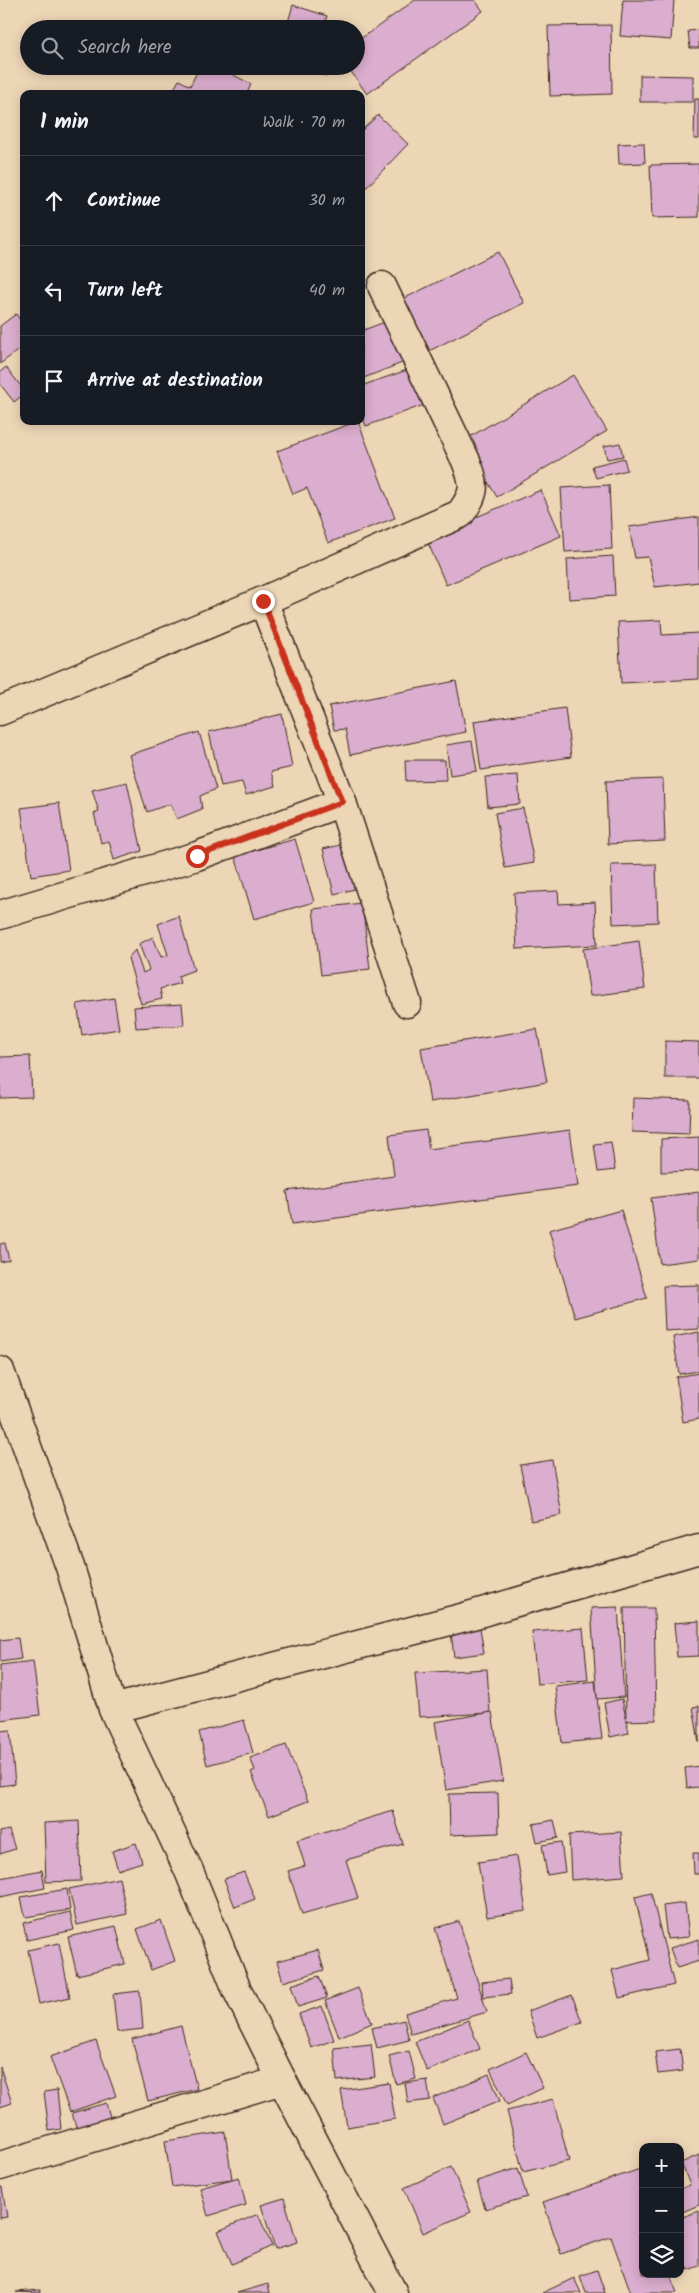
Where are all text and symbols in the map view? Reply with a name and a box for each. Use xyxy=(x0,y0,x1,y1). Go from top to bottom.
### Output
search box xyxy=(20,20,365,75)
text: Search here xyxy=(78,33,172,63)
icon: search xyxy=(38,34,66,62)
text: 1 min xyxy=(40,106,89,139)
text: Walk · 70 m xyxy=(262,110,345,135)
text: Continue xyxy=(87,186,160,216)
icon: ahead xyxy=(40,187,68,215)
text: 30 m xyxy=(309,188,345,213)
text: Turn left xyxy=(87,276,162,306)
icon: left xyxy=(40,277,68,305)
text: 40 m xyxy=(309,278,345,303)
text: Arrive at destination xyxy=(87,366,263,396)
icon: arrive xyxy=(40,367,68,395)
route end xyxy=(252,590,275,613)
route start xyxy=(186,845,209,868)
map controls xyxy=(639,2143,684,2278)
button: + xyxy=(639,2143,684,2188)
button: − xyxy=(639,2188,684,2233)
button: layers xyxy=(639,2233,684,2278)

